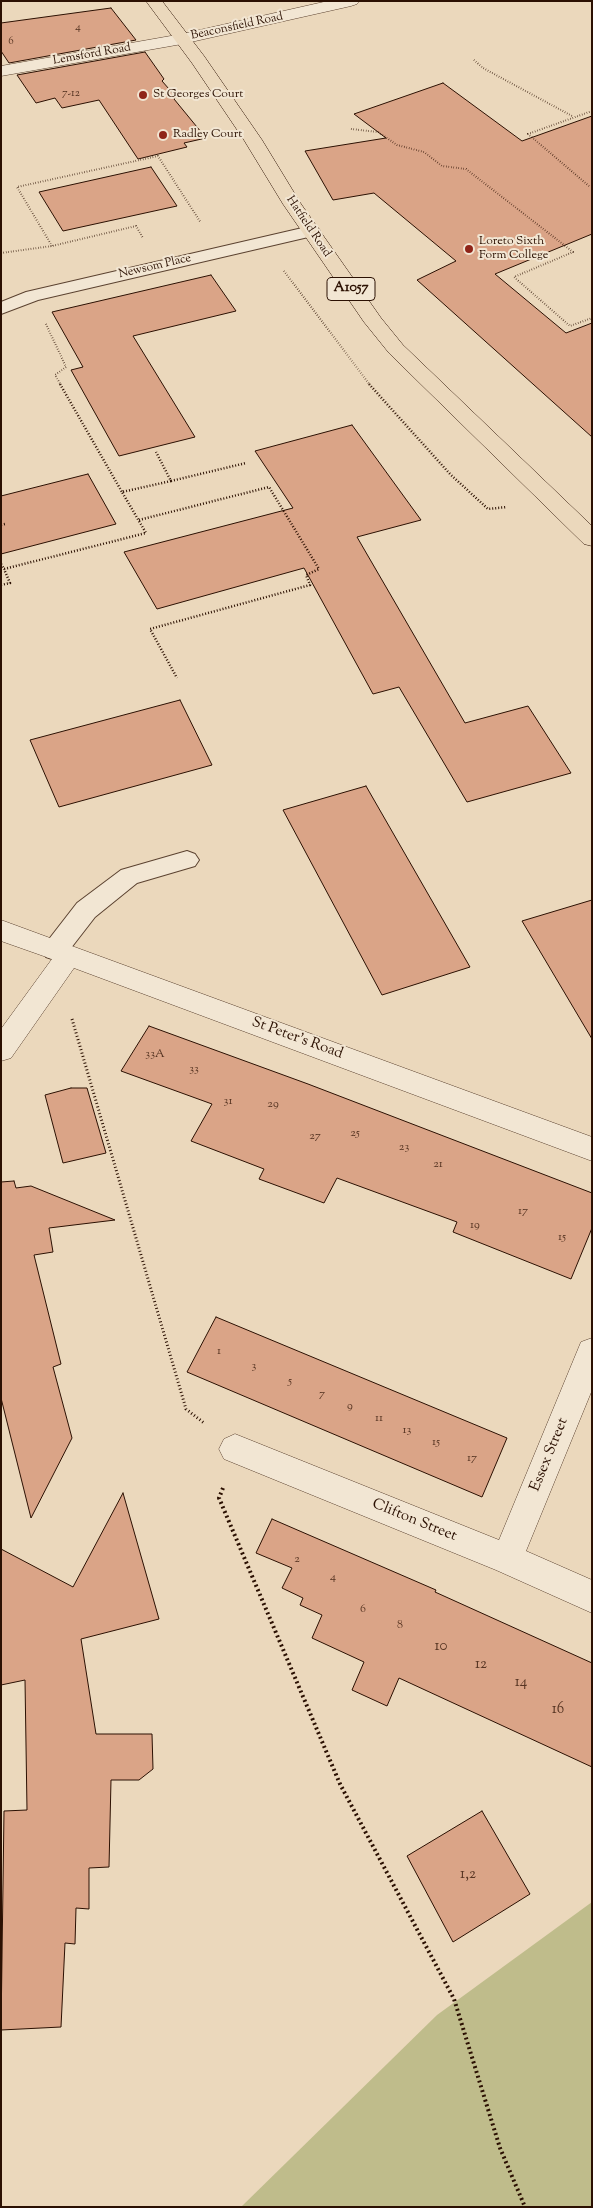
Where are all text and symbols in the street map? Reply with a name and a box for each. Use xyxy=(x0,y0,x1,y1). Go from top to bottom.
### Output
street label: Beaconsfield Road xyxy=(190,10,284,44)
house number: 4 xyxy=(75,21,81,35)
house number: 6 xyxy=(8,35,14,49)
street label: Lemsford Road xyxy=(52,41,132,69)
house number: 7-12 xyxy=(62,87,80,101)
place label: St Georges Court xyxy=(153,88,243,102)
marker: St Georges Court xyxy=(137,89,149,101)
place label: Radley Court xyxy=(173,128,242,142)
marker: Radley Court xyxy=(157,129,169,141)
street label: Hatfield Road xyxy=(282,194,334,260)
place label: Loreto Sixth Form College xyxy=(479,235,548,263)
marker: Loreto Sixth Form College xyxy=(463,243,475,255)
street label: Newsom Place xyxy=(117,252,193,282)
road number: A1057 xyxy=(327,278,375,300)
street label: St Peter's Road xyxy=(249,1014,345,1064)
house number: 33A xyxy=(145,1048,165,1062)
house number: 33 xyxy=(189,1063,199,1077)
house number: 31 xyxy=(224,1095,232,1109)
house number: 29 xyxy=(267,1098,279,1112)
house number: 25 xyxy=(350,1127,360,1141)
house number: 27 xyxy=(309,1130,321,1144)
house number: 23 xyxy=(399,1141,409,1155)
house number: 21 xyxy=(433,1158,443,1172)
house number: 17 xyxy=(518,1205,528,1219)
house number: 19 xyxy=(470,1219,480,1233)
house number: 15 xyxy=(558,1231,566,1245)
house number: 1 xyxy=(217,1345,221,1359)
house number: 3 xyxy=(252,1360,256,1374)
house number: 5 xyxy=(288,1375,292,1389)
house number: 7 xyxy=(319,1388,325,1402)
house number: 9 xyxy=(347,1400,353,1414)
house number: 11 xyxy=(375,1412,383,1426)
street label: Essex Street xyxy=(527,1416,573,1494)
house number: 13 xyxy=(403,1424,411,1438)
house number: 15 xyxy=(432,1436,440,1450)
house number: 17 xyxy=(467,1452,477,1466)
street label: Clifton Street xyxy=(369,1496,459,1546)
house number: 2 xyxy=(294,1553,300,1567)
house number: 4 xyxy=(330,1571,336,1585)
house number: 6 xyxy=(360,1603,366,1617)
house number: 8 xyxy=(397,1619,403,1633)
house number: 10 xyxy=(435,1638,447,1656)
house number: 12 xyxy=(475,1656,487,1674)
house number: 14 xyxy=(515,1674,527,1692)
house number: 16 xyxy=(552,1701,564,1719)
house number: 1,2 xyxy=(460,1866,476,1884)

